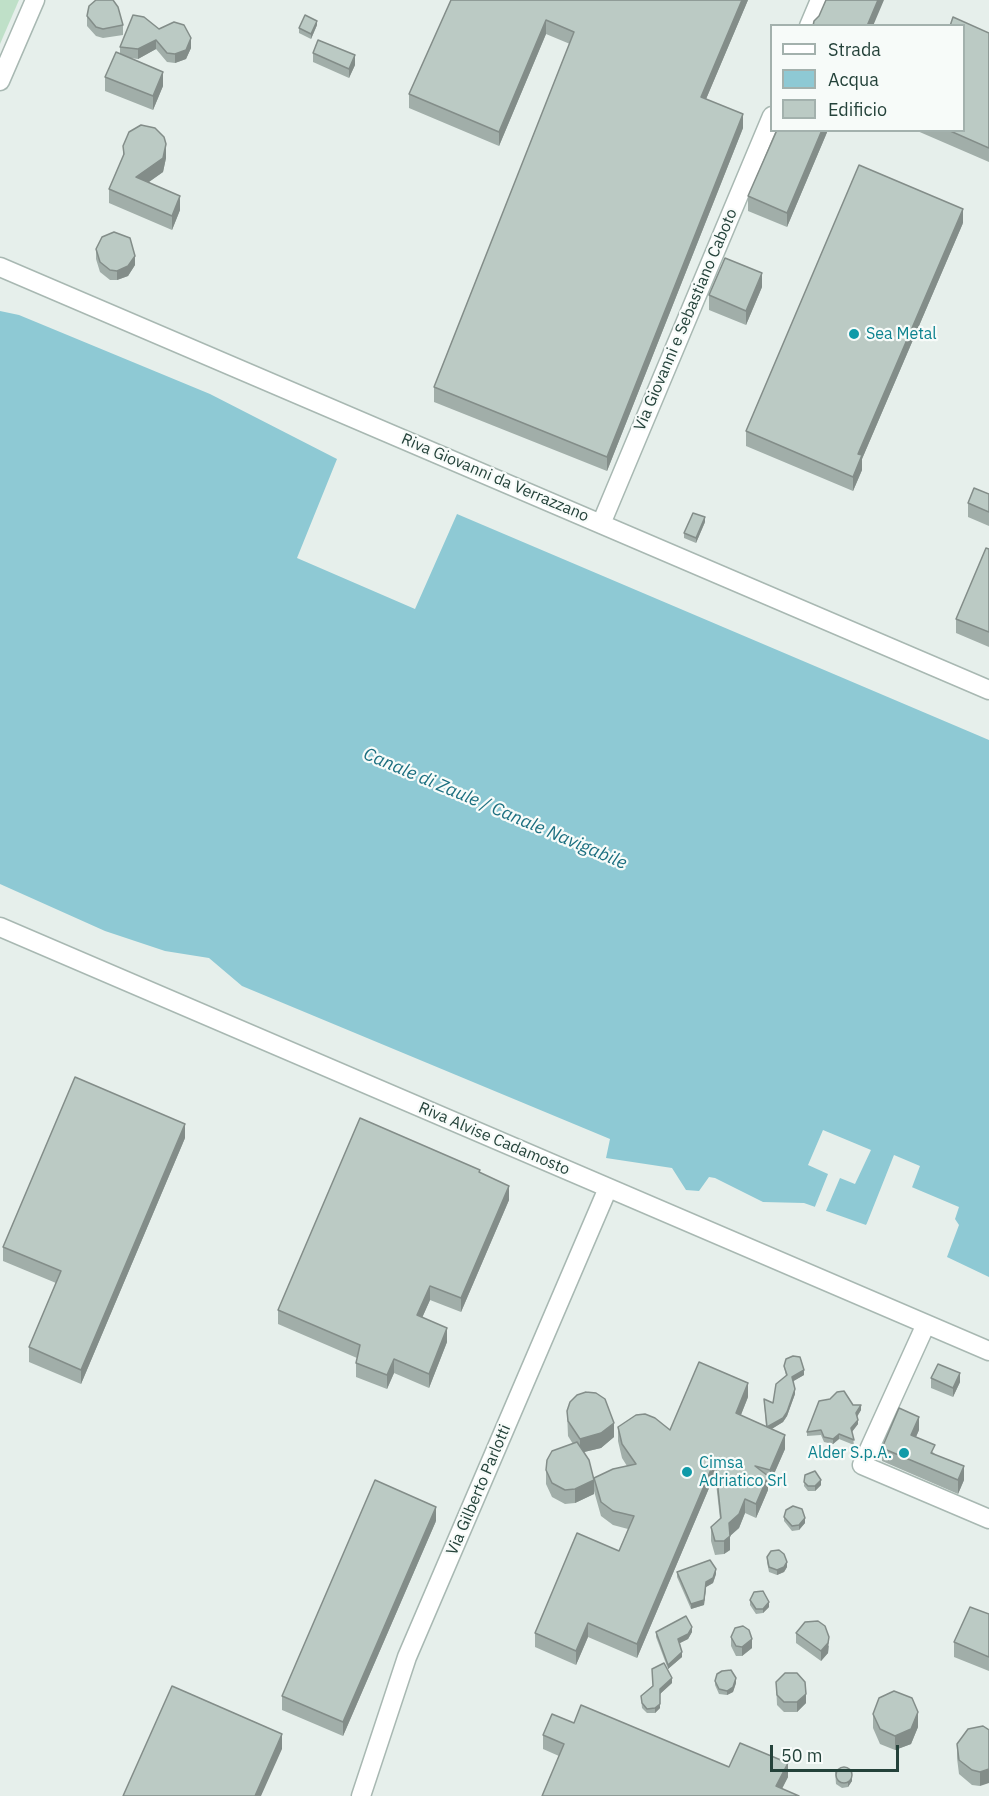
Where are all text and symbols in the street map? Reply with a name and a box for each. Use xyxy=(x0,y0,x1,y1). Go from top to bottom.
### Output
legend xyxy=(770,24,965,132)
text: Strada xyxy=(828,38,881,61)
text: Acqua xyxy=(828,68,879,91)
text: Edificio xyxy=(828,98,887,121)
street label: Via Giovanni e Sebastiano Caboto xyxy=(630,206,742,434)
place label: Sea Metal xyxy=(866,324,937,344)
marker: Sea Metal xyxy=(847,327,861,341)
street label: Riva Giovanni da Verrazzano xyxy=(398,430,592,526)
water label: Canale di Zaule / Canale Navigabile xyxy=(360,744,630,874)
street label: Riva Alvise Cadamosto xyxy=(416,1098,572,1180)
street label: Via Gilberto Parlotti xyxy=(443,1422,515,1558)
place label: Alder S.p.A. xyxy=(808,1443,892,1463)
marker: Alder S.p.A. xyxy=(897,1446,911,1460)
place label: Cimsa Adriatico Srl xyxy=(699,1453,787,1491)
marker: Cimsa Adriatico Srl xyxy=(680,1465,694,1479)
scale bar xyxy=(773,1733,902,1771)
text: 50 m xyxy=(781,1744,823,1767)

